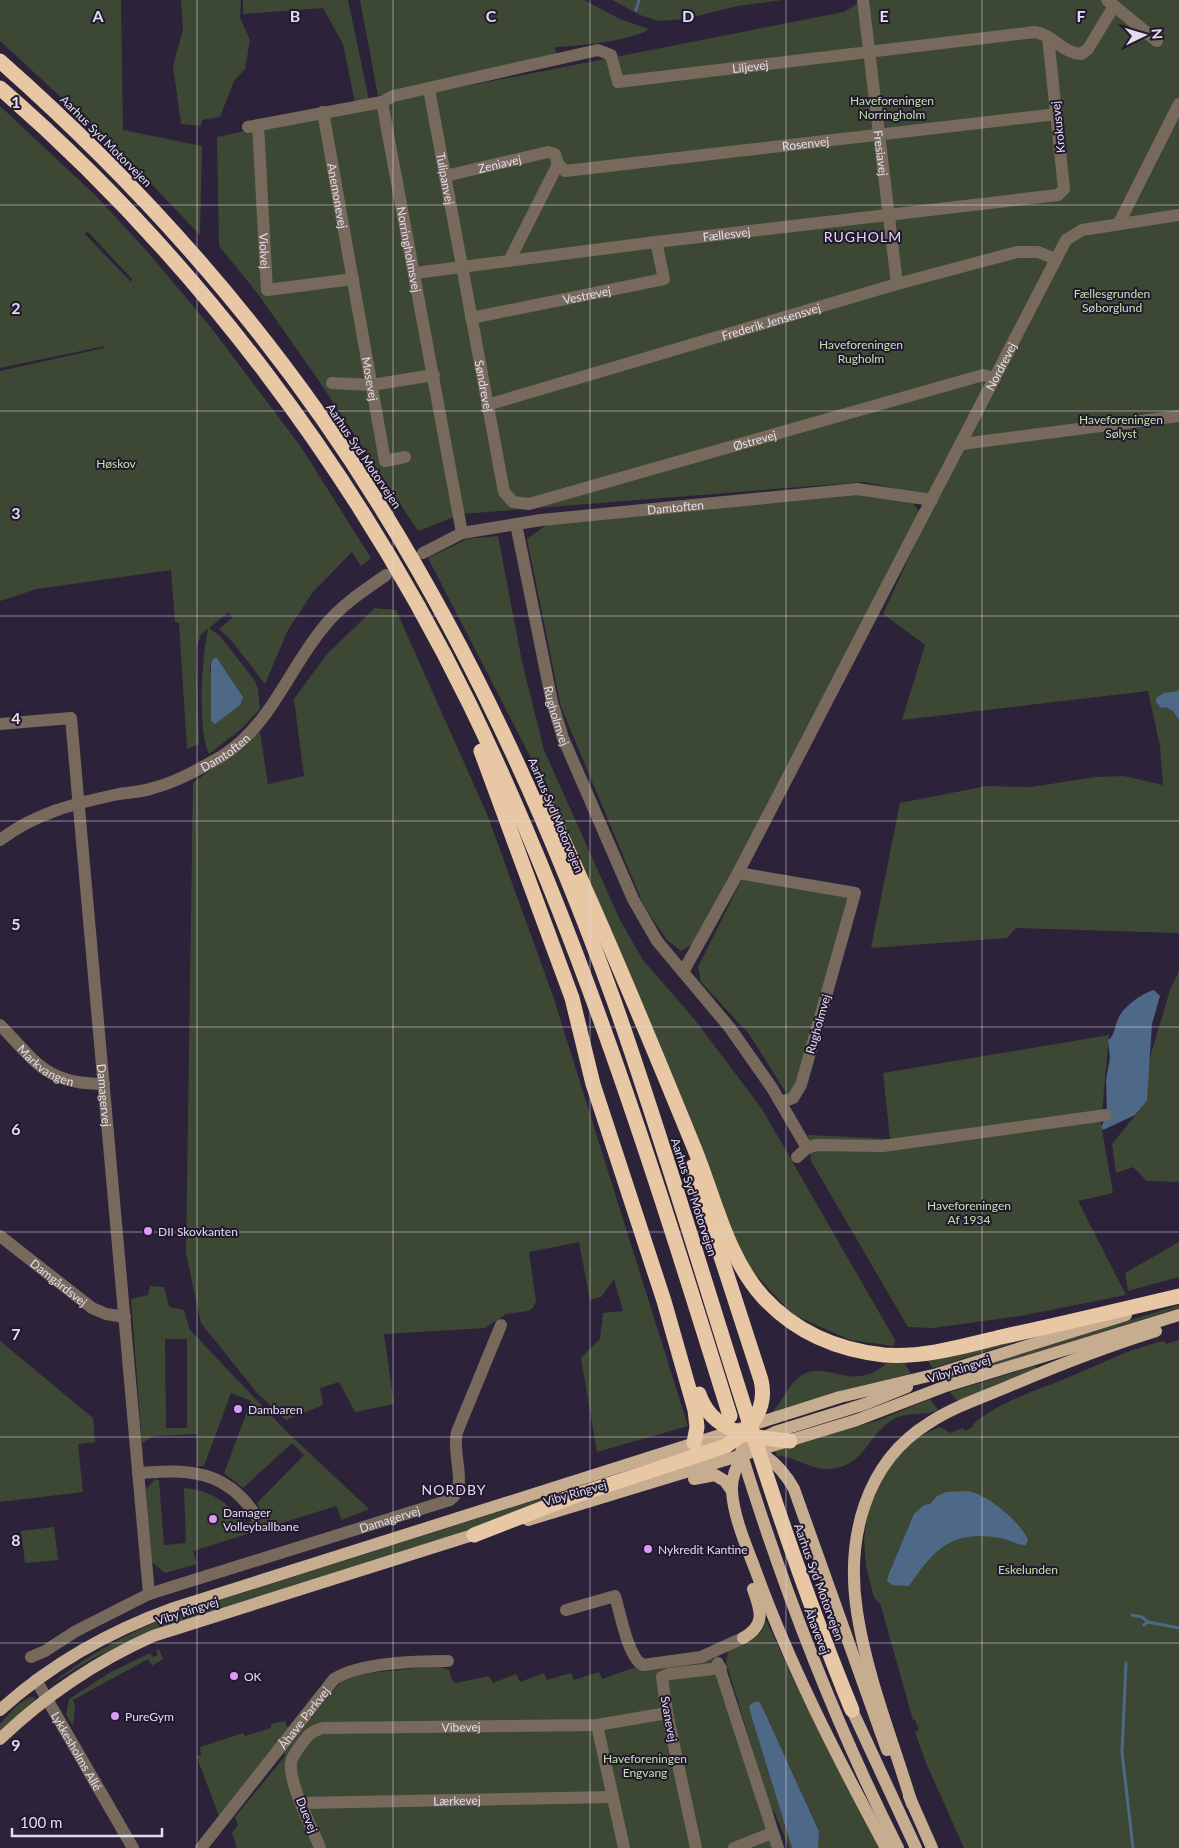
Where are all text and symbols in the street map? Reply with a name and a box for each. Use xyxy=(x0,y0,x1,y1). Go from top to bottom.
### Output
text: A xyxy=(91,6,104,25)
text: B xyxy=(290,6,300,25)
text: C xyxy=(486,6,497,25)
text: D xyxy=(682,6,694,25)
text: E xyxy=(879,6,889,25)
text: F xyxy=(1076,6,1086,25)
north arrow xyxy=(1119,10,1169,60)
text: N xyxy=(1149,28,1166,40)
street label: Liljevej xyxy=(731,57,769,76)
text: 1 xyxy=(11,92,21,111)
street label: Aarhus Syd Motorvejen xyxy=(57,92,155,190)
park label: Haveforeningen Norringholm xyxy=(850,93,934,122)
street label: Krokusvej xyxy=(1048,100,1068,154)
street label: Fresiavej xyxy=(871,129,891,177)
street label: Rosenvej xyxy=(781,133,830,153)
street label: Tulipanvej xyxy=(433,151,458,206)
street label: Zeniavej xyxy=(476,151,523,176)
street label: Anemonevej xyxy=(325,162,351,230)
street label: Norringholmsvej xyxy=(394,205,425,294)
street label: Fællesvej xyxy=(702,224,751,244)
district label: RUGHOLM xyxy=(824,228,902,245)
street label: Violvej xyxy=(256,232,273,269)
street label: Vestrevej xyxy=(561,282,612,307)
park label: Fællesgrunden Søborglund xyxy=(1074,286,1150,315)
text: 2 xyxy=(11,298,21,317)
street label: Frederik Jensensvej xyxy=(720,299,822,343)
park label: Haveforeningen Rugholm xyxy=(819,337,903,366)
street label: Nordrevej xyxy=(982,339,1019,393)
street label: Mosevej xyxy=(359,356,382,402)
street label: Søndrevej xyxy=(472,359,496,413)
street label: Aarhus Syd Motorvejen xyxy=(323,401,405,511)
park label: Haveforeningen Sølyst xyxy=(1079,412,1163,441)
street label: Østrevej xyxy=(731,427,778,453)
park label: Høskov xyxy=(96,456,137,471)
street label: Damtoften xyxy=(646,497,705,517)
text: 3 xyxy=(11,503,21,522)
street label: Rugholmvej xyxy=(541,684,573,748)
text: 4 xyxy=(11,708,21,727)
street label: Damtoften xyxy=(197,730,253,774)
street label: Aarhus Syd Motorvejen xyxy=(525,755,587,875)
text: 5 xyxy=(11,914,21,933)
street label: Rugholmvej xyxy=(802,992,834,1056)
street label: Markvangen xyxy=(15,1041,75,1089)
street label: Damagervej xyxy=(94,1063,115,1127)
text: 6 xyxy=(11,1119,21,1138)
street label: Aarhus Syd Motorvejen xyxy=(668,1136,720,1258)
park label: Haveforeningen Af 1934 xyxy=(927,1198,1011,1227)
place label: DII Skovkanten xyxy=(158,1224,238,1239)
marker: DII Skovkanten xyxy=(142,1225,154,1237)
street label: Damgårdsvej xyxy=(28,1255,91,1309)
text: 7 xyxy=(11,1324,21,1343)
street label: Viby Ringvej xyxy=(926,1352,992,1386)
place label: Dambaren xyxy=(248,1402,303,1417)
marker: Dambaren xyxy=(232,1403,244,1415)
street label: Viby Ringvej xyxy=(542,1477,608,1509)
district label: NORDBY xyxy=(422,1481,486,1498)
street label: Damagervej xyxy=(357,1502,422,1535)
place label: Damager Volleyballbane xyxy=(223,1505,299,1534)
marker: Damager Volleyballbane xyxy=(207,1513,219,1525)
street label: Aarhus Syd Motorvejen xyxy=(791,1521,847,1643)
text: 8 xyxy=(11,1530,21,1549)
place label: Nykredit Kantine xyxy=(658,1542,748,1557)
marker: Nykredit Kantine xyxy=(642,1543,654,1555)
park label: Eskelunden xyxy=(998,1562,1058,1577)
street label: Viby Ringvej xyxy=(154,1594,220,1628)
street label: Åhavevej xyxy=(801,1606,833,1656)
place label: OK xyxy=(244,1669,262,1684)
marker: OK xyxy=(228,1670,240,1682)
street label: Åhave Parkvej xyxy=(275,1683,333,1752)
street label: Svanevej xyxy=(658,1695,680,1743)
street label: Lykkesholms Allé xyxy=(48,1709,106,1793)
place label: PureGym xyxy=(125,1709,174,1724)
marker: PureGym xyxy=(109,1710,121,1722)
street label: Vibevej xyxy=(441,1719,481,1734)
text: 9 xyxy=(11,1735,21,1754)
park label: Haveforeningen Engvang xyxy=(603,1751,687,1780)
street label: Lærkevej xyxy=(433,1792,481,1808)
street label: Duevej xyxy=(293,1795,321,1835)
scale bar xyxy=(12,1806,162,1838)
text: 100 m xyxy=(20,1813,62,1831)

